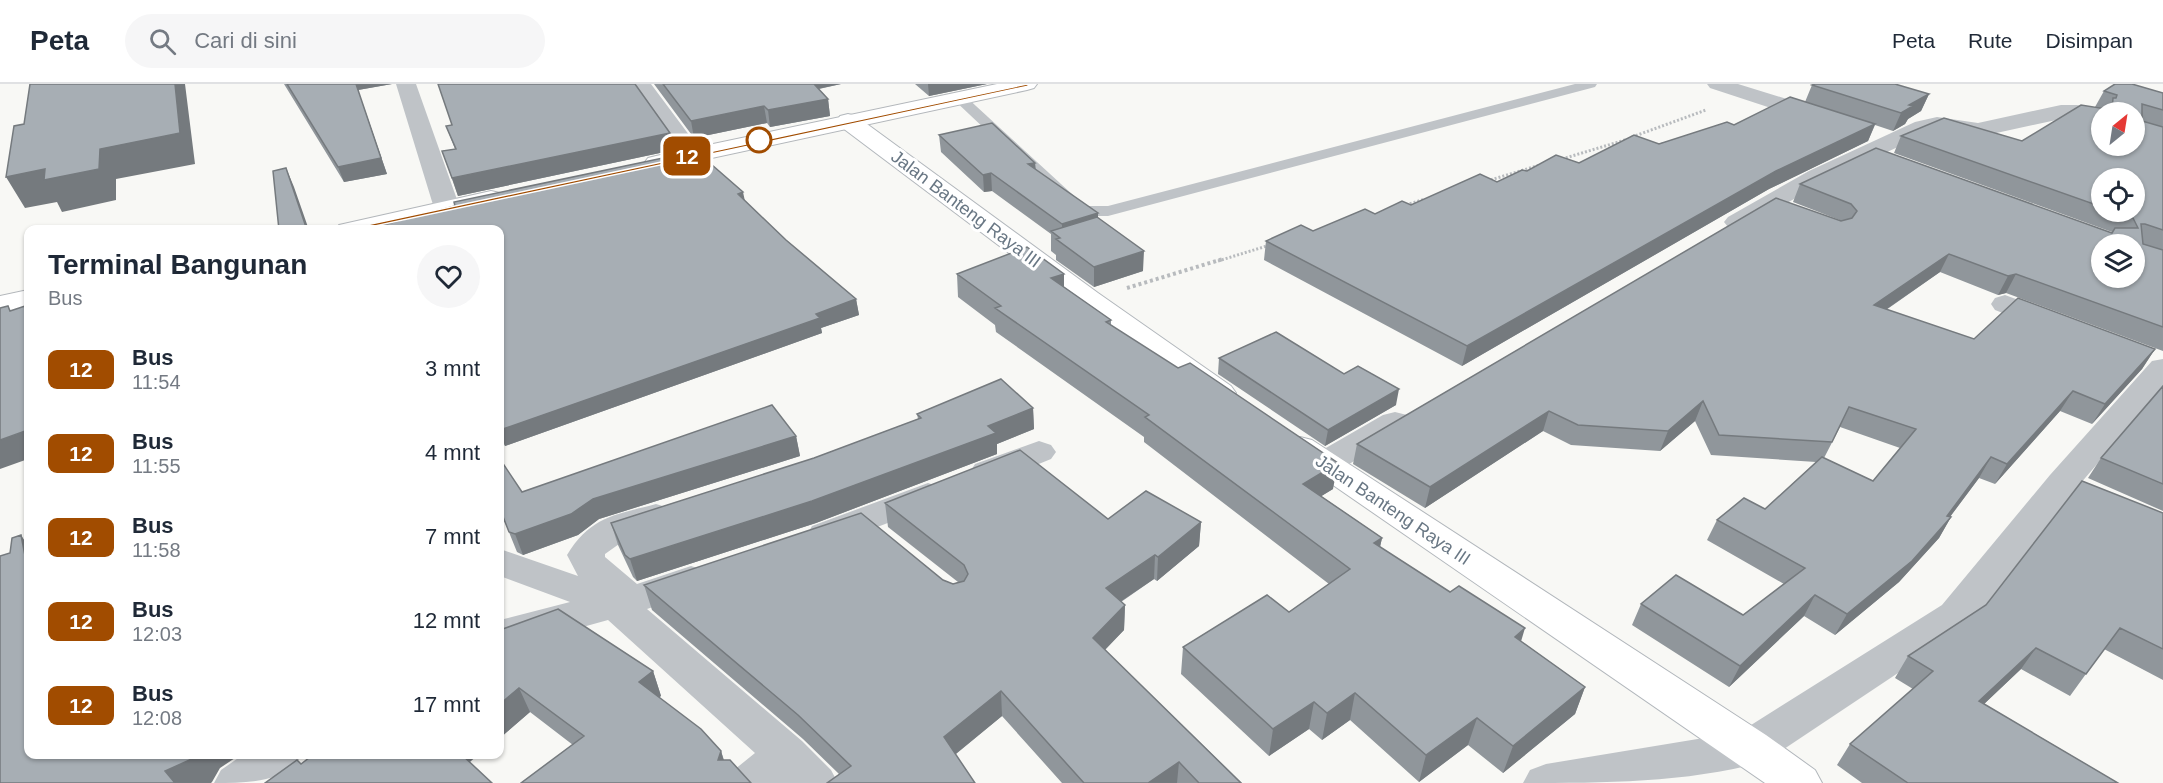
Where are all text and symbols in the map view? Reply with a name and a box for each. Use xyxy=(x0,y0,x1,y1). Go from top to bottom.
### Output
search box xyxy=(125,14,545,68)
text: Peta xyxy=(30,25,89,56)
icon: search xyxy=(146,25,179,58)
text: Cari di sini xyxy=(194,28,297,53)
text: Peta xyxy=(1892,29,1935,52)
text: Rute xyxy=(1968,29,2012,52)
text: Disimpan xyxy=(2045,29,2133,52)
north arrow xyxy=(2091,102,2145,156)
map controls xyxy=(2091,102,2145,288)
unlabelled marker xyxy=(746,127,772,153)
line badge: 12 xyxy=(660,136,714,176)
text: 12 xyxy=(675,145,699,168)
street label: Jalan Banteng Raya III xyxy=(887,146,1045,272)
button: locate xyxy=(2091,168,2145,222)
button: layers xyxy=(2091,234,2145,288)
button: heart xyxy=(417,245,480,308)
text: Terminal Bangunan xyxy=(48,249,307,280)
text: Bus xyxy=(48,287,82,309)
text: Bus xyxy=(132,345,174,370)
text: 3 mnt xyxy=(425,356,480,381)
text: 12 xyxy=(69,358,93,381)
text: 11:54 xyxy=(132,371,181,393)
text: Bus xyxy=(132,429,174,454)
text: 4 mnt xyxy=(425,440,480,465)
text: 12 xyxy=(69,442,93,465)
street label: Jalan Banteng Raya III xyxy=(1312,451,1474,569)
text: 11:55 xyxy=(132,455,181,477)
text: Bus xyxy=(132,513,174,538)
text: 7 mnt xyxy=(425,524,480,549)
text: 12 xyxy=(69,526,93,549)
text: 11:58 xyxy=(132,539,181,561)
text: Bus xyxy=(132,597,174,622)
text: 12 mnt xyxy=(413,608,480,633)
text: 12 xyxy=(69,610,93,633)
text: 12:03 xyxy=(132,623,182,645)
text: Bus xyxy=(132,681,174,706)
text: 17 mnt xyxy=(413,692,480,717)
text: 12 xyxy=(69,694,93,717)
text: 12:08 xyxy=(132,707,182,729)

